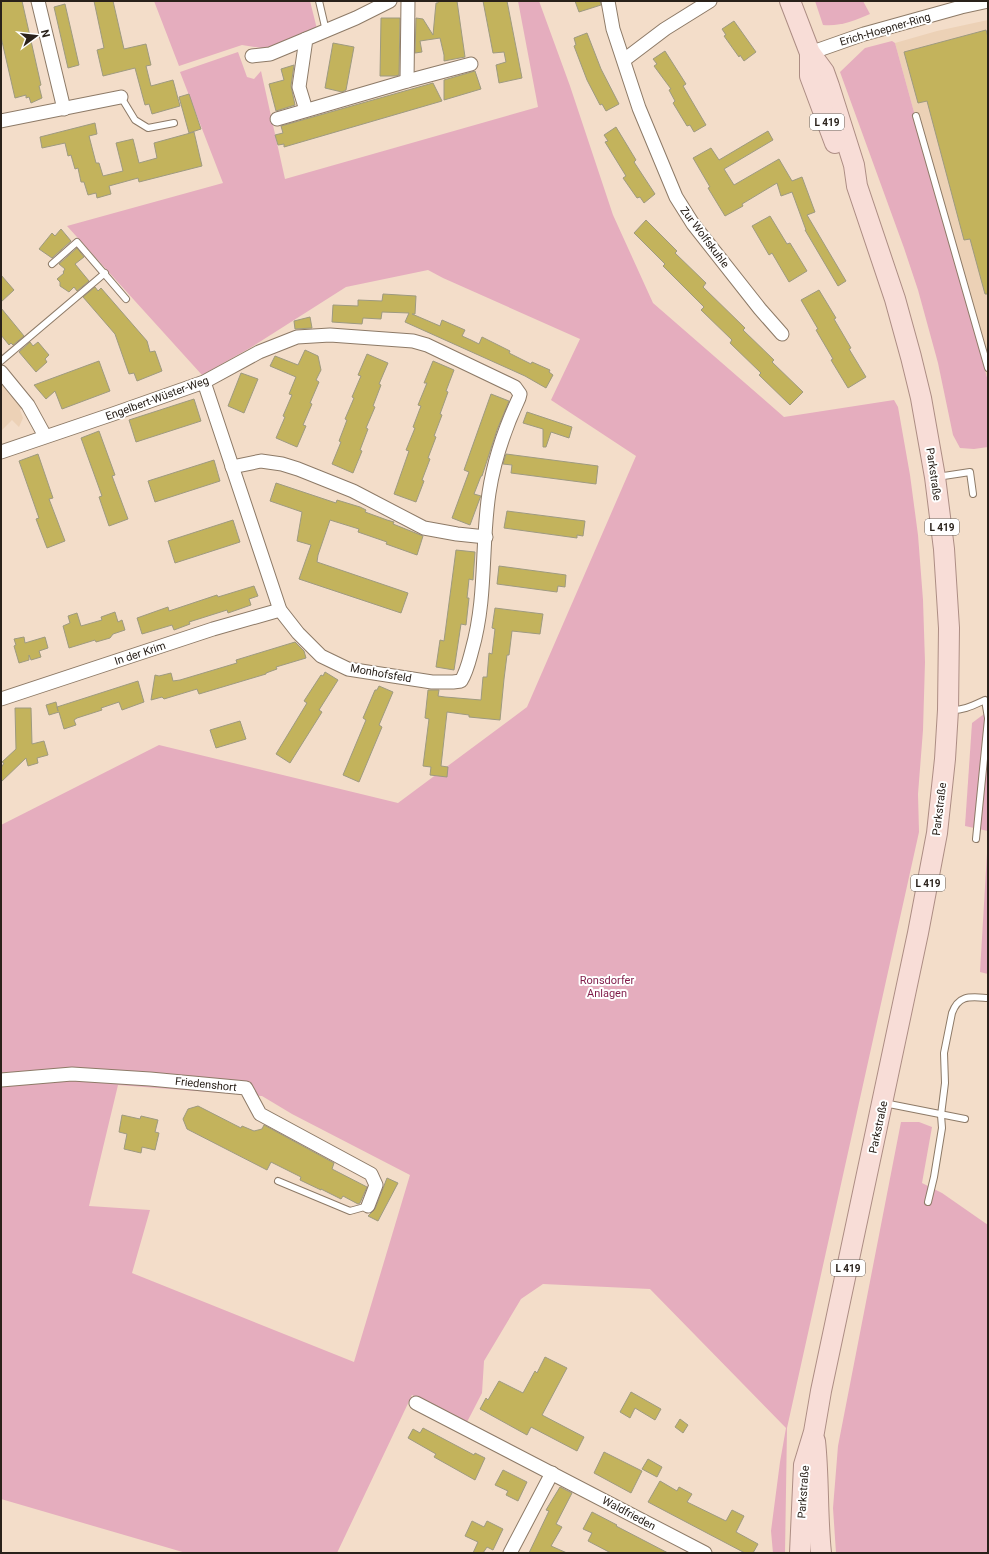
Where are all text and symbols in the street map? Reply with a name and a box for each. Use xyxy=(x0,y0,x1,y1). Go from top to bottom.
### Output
street label: Erich-Hoepner-Ring xyxy=(838,10,932,49)
north arrow xyxy=(16,16,56,56)
text: N xyxy=(38,28,53,39)
road number: L 419 xyxy=(810,114,844,130)
street label: Zur Wolfskuhle xyxy=(677,204,732,271)
street label: Engelbert-Wüster-Weg xyxy=(104,374,211,423)
street label: Parkstraße xyxy=(923,447,944,502)
road number: L 419 xyxy=(925,519,959,535)
street label: In der Krim xyxy=(113,639,167,668)
street label: Monhofsfeld xyxy=(349,662,413,685)
street label: Parkstraße xyxy=(930,782,949,836)
road number: L 419 xyxy=(911,875,945,891)
park label: Ronsdorfer Anlagen xyxy=(580,974,634,1000)
street label: Friedenshort xyxy=(174,1075,238,1094)
street label: Parkstraße xyxy=(867,1100,890,1155)
road number: L 419 xyxy=(831,1260,865,1276)
street label: Parkstraße xyxy=(795,1465,812,1519)
street label: Waldfrieden xyxy=(600,1494,658,1533)

